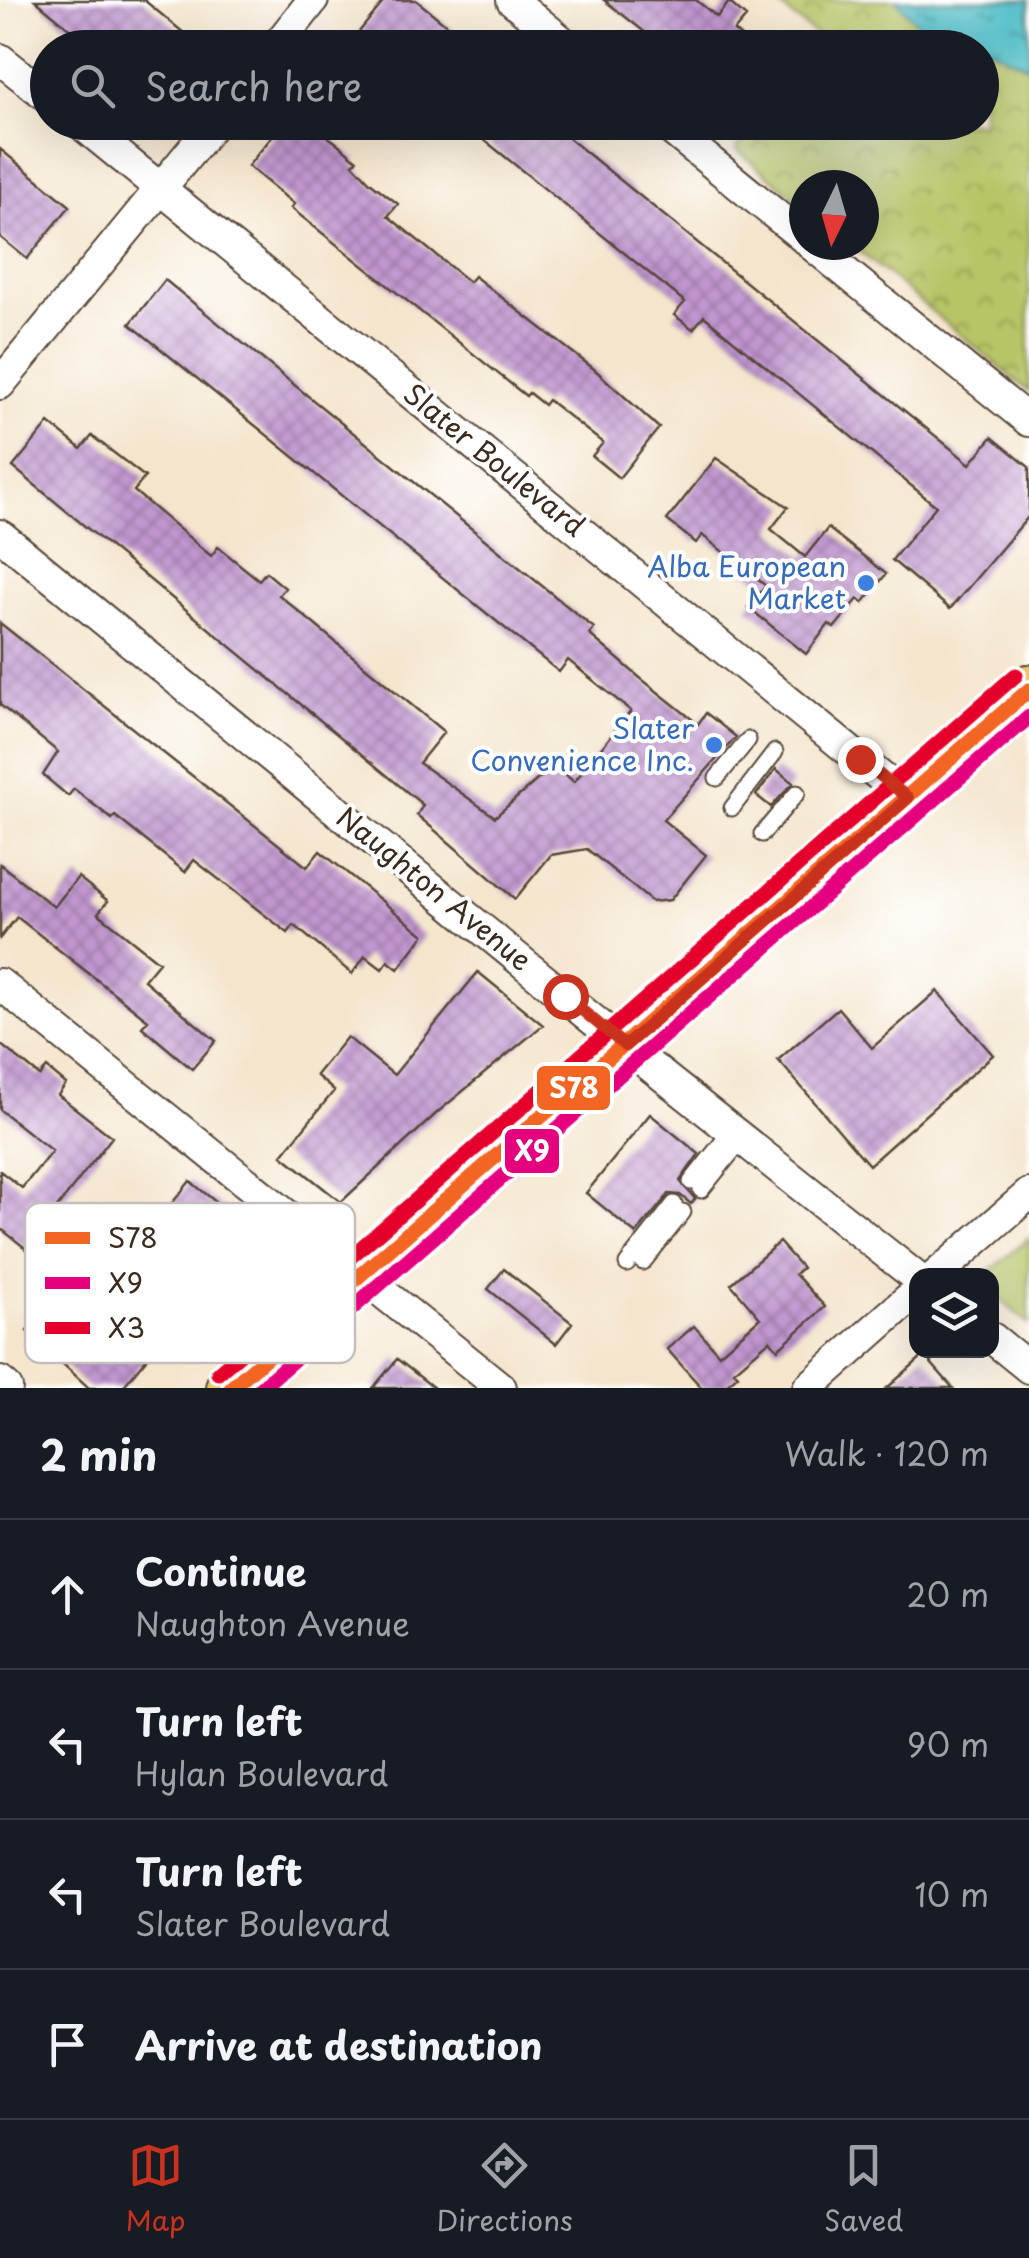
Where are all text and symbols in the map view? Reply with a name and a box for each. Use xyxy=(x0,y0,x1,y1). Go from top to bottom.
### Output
search box xyxy=(30,30,999,140)
text: Search here xyxy=(145,57,362,114)
icon: search xyxy=(65,58,120,113)
north arrow xyxy=(789,170,879,260)
street label: Slater Boulevard xyxy=(395,372,595,546)
place label: Alba European Market xyxy=(647,544,846,619)
marker: Alba European Market xyxy=(855,572,877,594)
place label: Slater Convenience Inc. xyxy=(470,706,694,781)
marker: Slater Convenience Inc. xyxy=(703,734,725,756)
route end xyxy=(838,737,884,783)
street label: Naughton Avenue xyxy=(328,796,542,980)
route start xyxy=(543,974,589,1020)
line badge: S78 xyxy=(535,1064,612,1112)
text: S78 xyxy=(549,1065,599,1108)
line badge: X9 xyxy=(503,1127,561,1175)
text: X9 xyxy=(513,1128,550,1171)
legend xyxy=(25,1203,355,1363)
text: S78 xyxy=(108,1215,158,1258)
text: X9 xyxy=(108,1260,143,1303)
map controls xyxy=(909,1268,999,1358)
button: layers xyxy=(909,1268,999,1358)
text: X3 xyxy=(108,1305,145,1348)
text: 2 min xyxy=(40,1422,157,1485)
text: Walk · 120 m xyxy=(785,1429,989,1477)
text: Continue xyxy=(135,1542,306,1599)
icon: ahead xyxy=(40,1567,95,1622)
text: 20 m xyxy=(907,1570,989,1618)
text: Naughton Avenue xyxy=(135,1599,410,1647)
text: Turn left xyxy=(135,1692,303,1749)
icon: left xyxy=(40,1717,95,1772)
text: 90 m xyxy=(907,1720,989,1768)
text: Hylan Boulevard xyxy=(135,1749,388,1797)
text: Turn left xyxy=(135,1842,303,1899)
icon: left xyxy=(40,1867,95,1922)
text: 10 m xyxy=(915,1870,989,1918)
text: Slater Boulevard xyxy=(135,1899,390,1947)
text: Arrive at destination xyxy=(135,2016,543,2073)
icon: arrive xyxy=(40,2017,95,2072)
tab: Map xyxy=(126,2138,185,2241)
tab: Directions xyxy=(437,2138,573,2241)
tab: Saved xyxy=(824,2138,903,2241)

